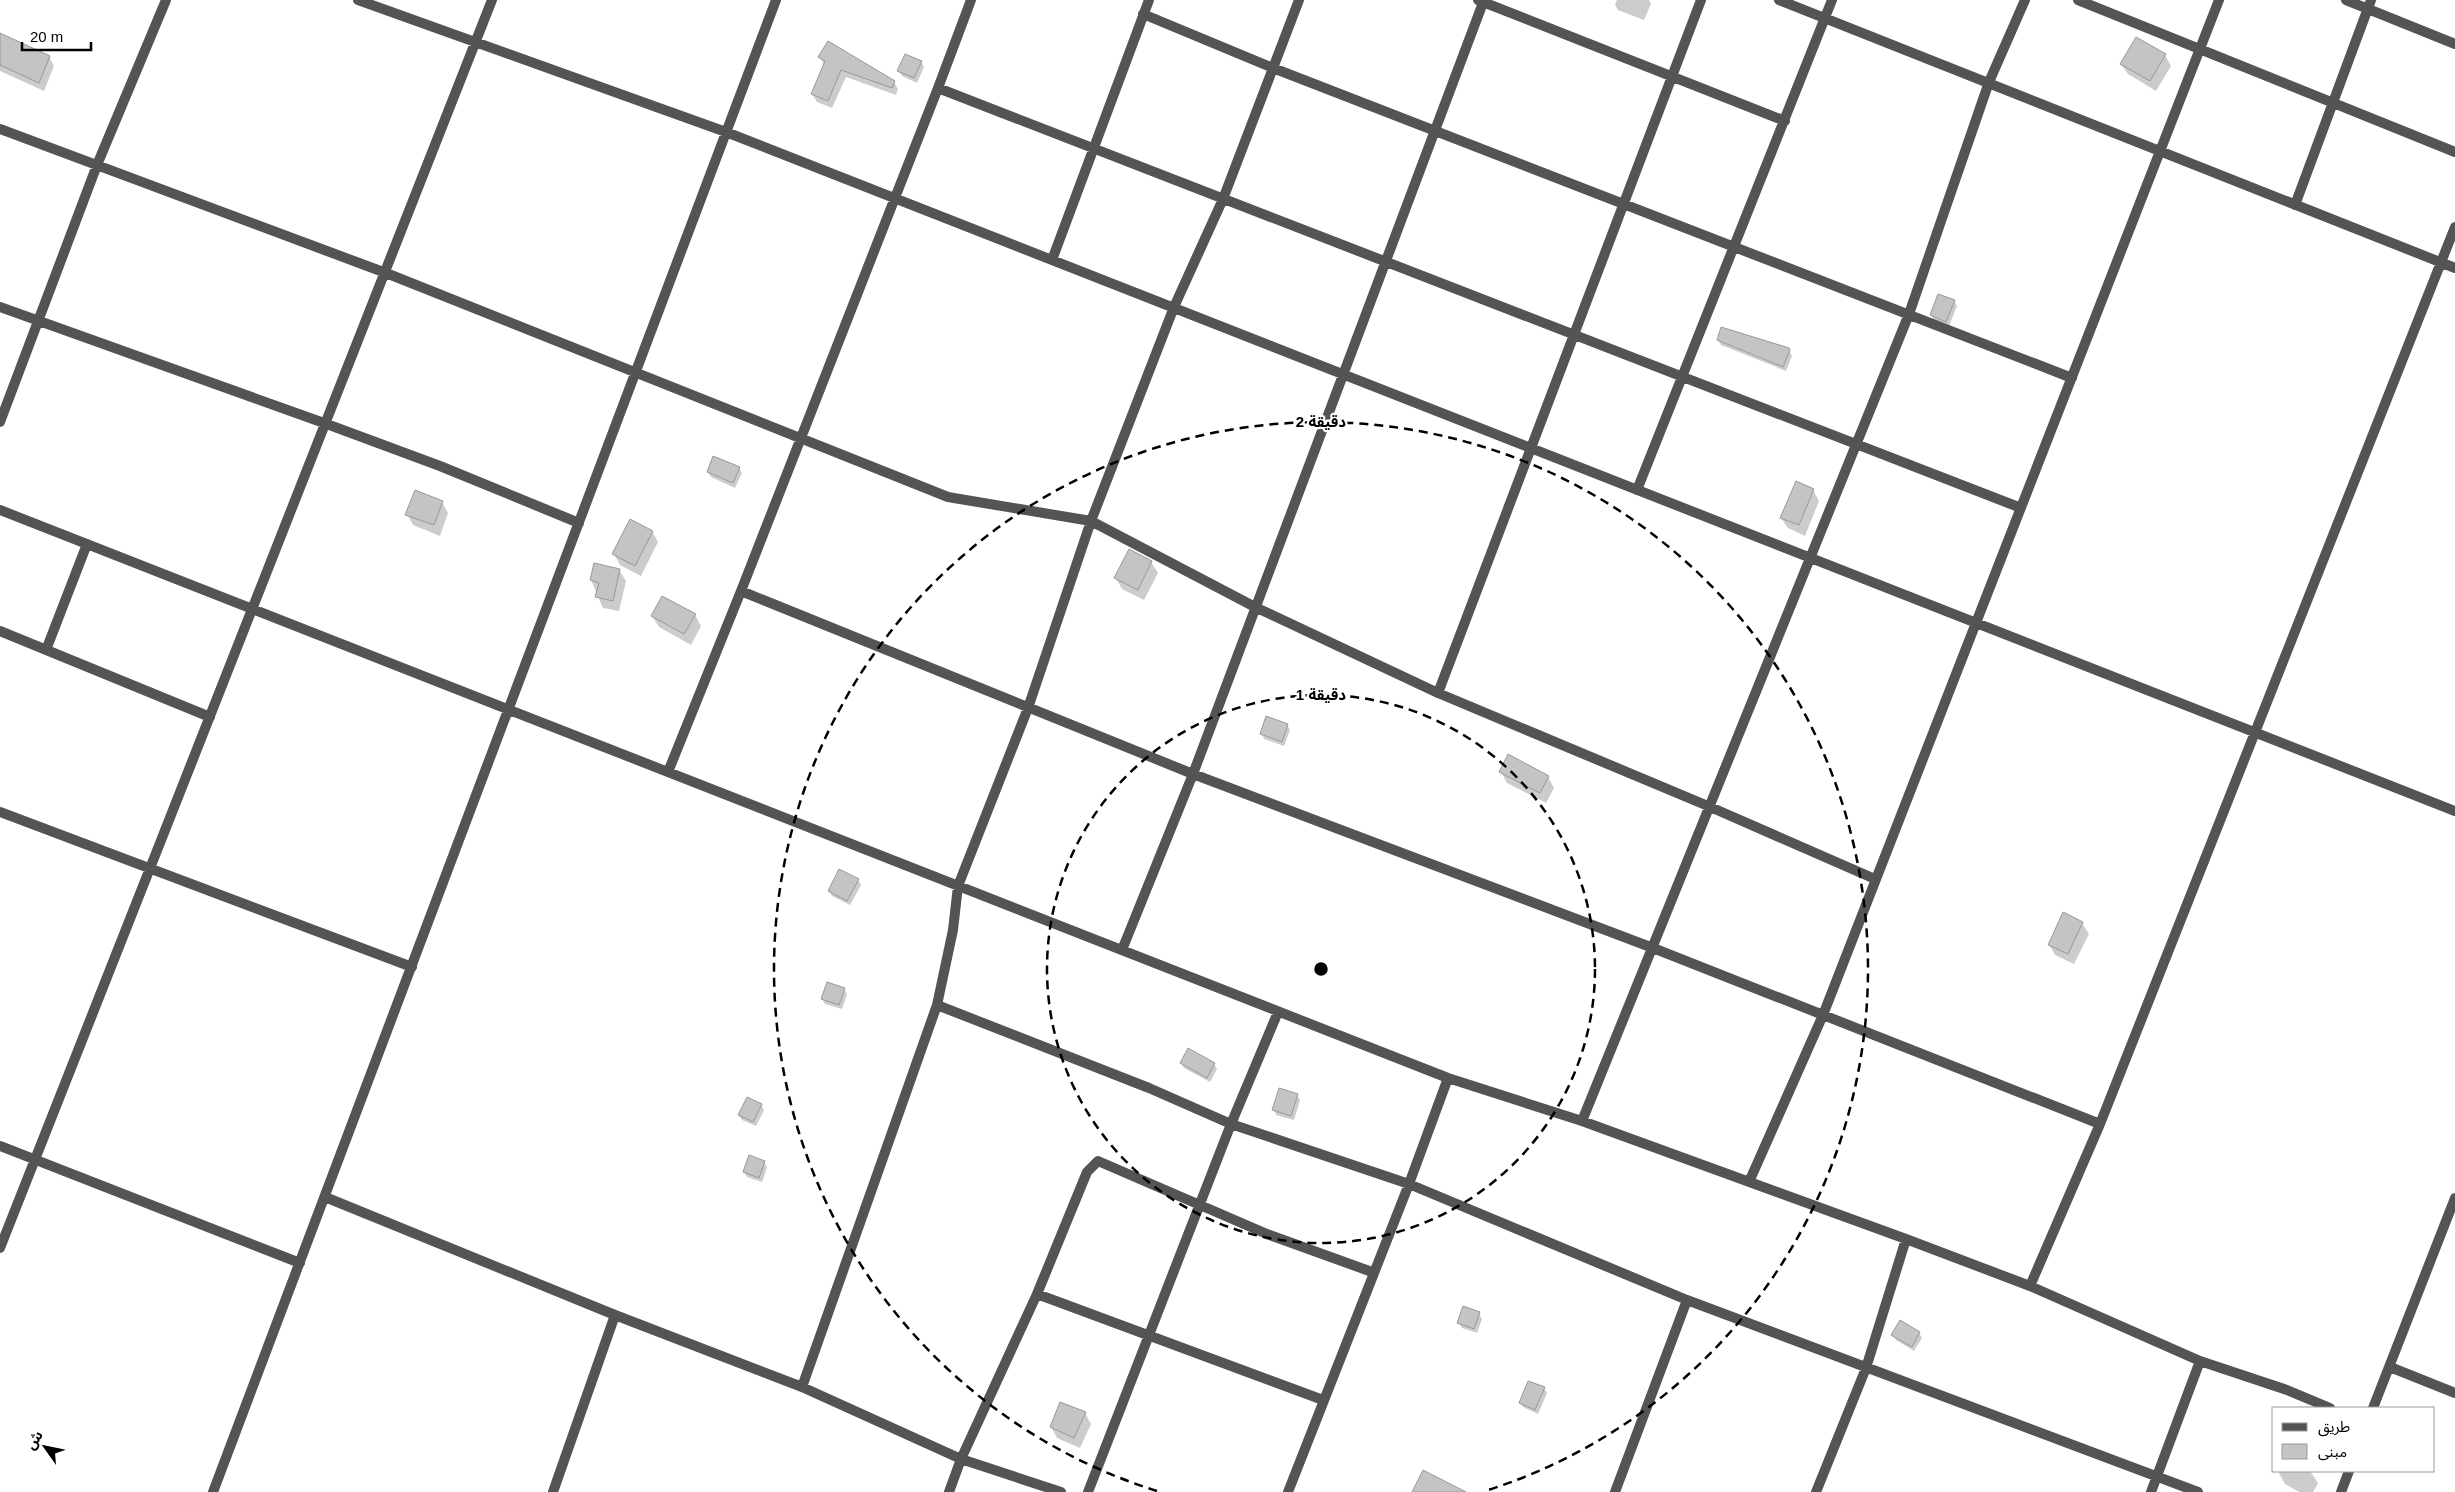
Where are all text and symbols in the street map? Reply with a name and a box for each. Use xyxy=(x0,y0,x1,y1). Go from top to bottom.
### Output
scale bar xyxy=(22,20,91,52)
text: 20 m xyxy=(30,28,63,45)
text: 2 دقيقة xyxy=(1296,413,1346,430)
text: 1 دقيقة xyxy=(1296,686,1346,703)
centre of rings xyxy=(1312,960,1330,978)
legend xyxy=(2272,1407,2435,1472)
text: طريق xyxy=(2318,1418,2350,1437)
north arrow xyxy=(20,1422,70,1472)
text: ش xyxy=(22,1428,46,1452)
text: مبنى xyxy=(2318,1443,2347,1461)

